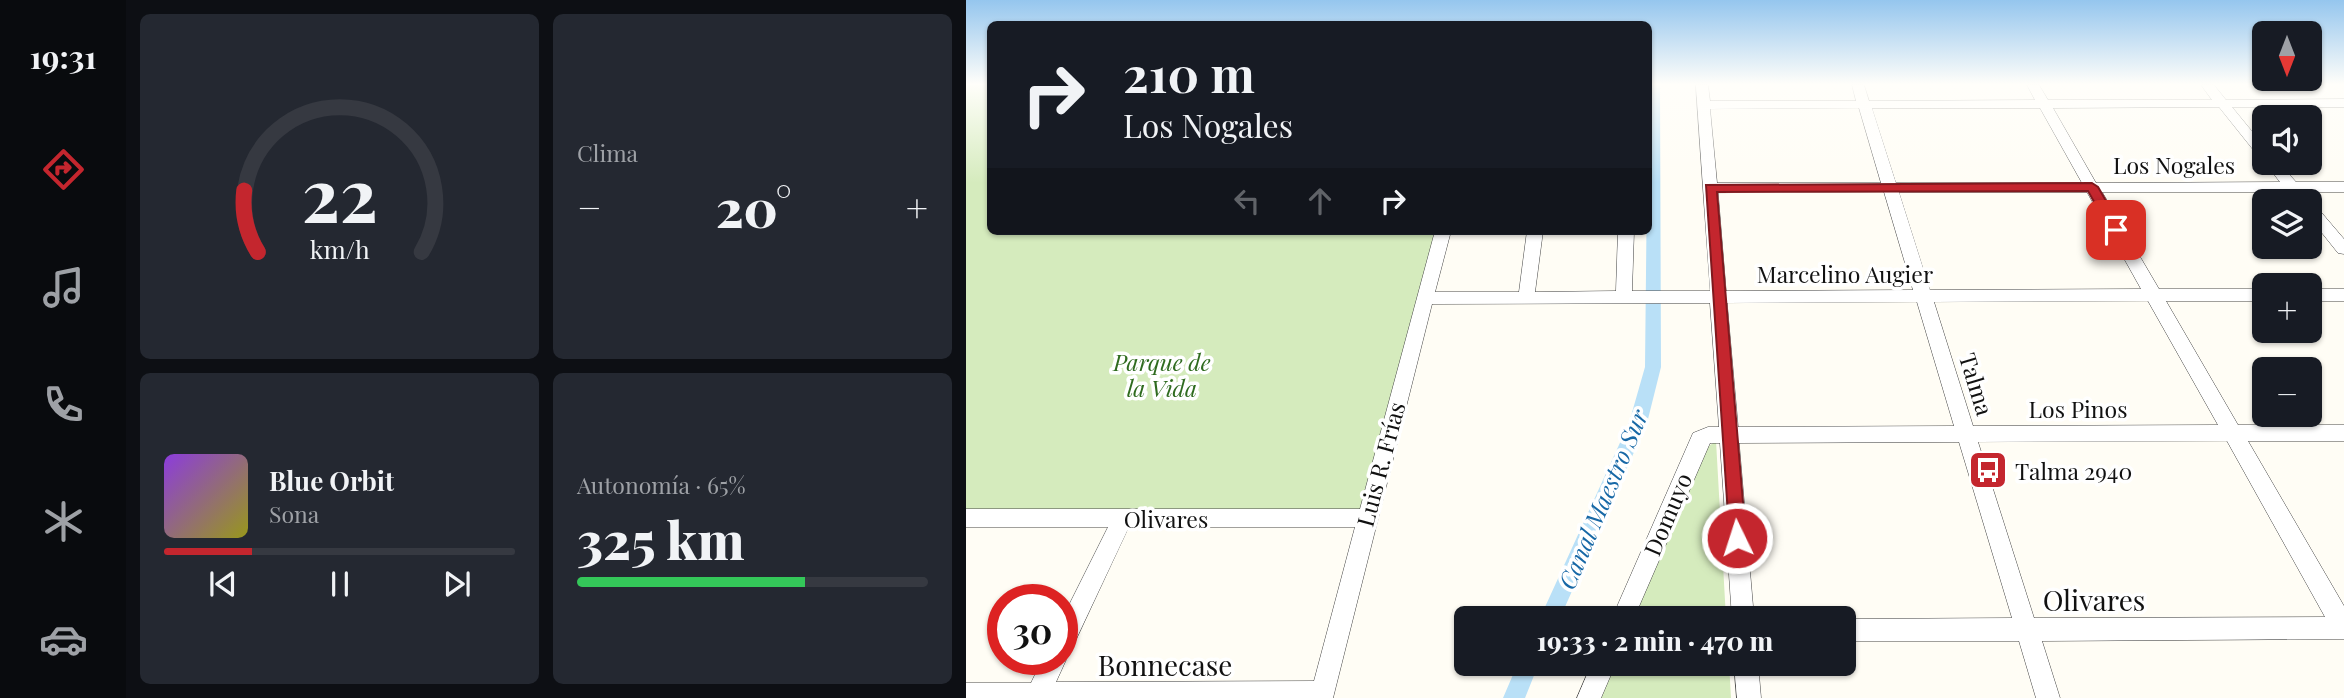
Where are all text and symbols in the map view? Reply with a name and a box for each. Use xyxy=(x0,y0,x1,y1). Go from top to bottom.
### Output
north arrow xyxy=(2252,21,2322,91)
map controls xyxy=(2252,21,2322,427)
text: 19:31 xyxy=(29,34,97,77)
text: 210 m xyxy=(1123,40,1255,105)
icon: right xyxy=(1008,49,1099,140)
text: Los Nogales xyxy=(1123,103,1293,146)
button: sound xyxy=(2252,105,2322,175)
text: Clima xyxy=(577,137,638,168)
text: 22 xyxy=(301,144,378,241)
icon: directions xyxy=(39,145,88,194)
street label: Los Nogales xyxy=(2113,149,2235,180)
text: 20° xyxy=(716,172,792,241)
text: − xyxy=(577,181,602,232)
text: + xyxy=(906,181,928,232)
icon: left xyxy=(1228,182,1266,220)
icon: ahead xyxy=(1301,182,1339,220)
icon: right xyxy=(1374,182,1412,220)
button: layers xyxy=(2252,189,2322,259)
pin xyxy=(2086,200,2146,260)
icon: arrive xyxy=(2097,211,2135,249)
text: km/h xyxy=(310,232,370,265)
street label: Marcelino Augier xyxy=(1757,258,1933,289)
icon: music xyxy=(39,263,88,312)
button: + xyxy=(2252,273,2322,343)
park label: Parque de la Vida xyxy=(1112,346,1211,403)
street label: Talma xyxy=(1953,349,2001,420)
button: − xyxy=(2252,357,2322,427)
icon: phone xyxy=(39,380,88,429)
street label: Los Pinos xyxy=(2029,393,2127,424)
street label: Luis R. Frías xyxy=(1348,398,1412,530)
water label: Canal Maestro Sur xyxy=(1550,404,1655,594)
bus stop icon: Talma 2940 xyxy=(1967,449,2009,491)
place label: Talma 2940 xyxy=(2015,455,2132,486)
text: Blue Orbit xyxy=(269,463,394,498)
street label: Domuyo xyxy=(1636,468,1698,560)
text: Autonomía · 65% xyxy=(577,469,746,500)
icon: climate xyxy=(39,497,88,546)
text: Sona xyxy=(269,498,319,529)
position arrow xyxy=(1700,501,1774,575)
street label: Olivares xyxy=(1124,503,1208,534)
text: 325 km xyxy=(577,504,745,573)
icon: previous xyxy=(204,565,242,603)
icon: pause xyxy=(321,565,359,603)
icon: next xyxy=(438,565,476,603)
street label: Olivares xyxy=(2043,581,2145,618)
speed limit sign: 30 xyxy=(987,584,1078,675)
icon: car xyxy=(39,615,88,664)
text: 19:33 · 2 min · 470 m xyxy=(1537,623,1773,658)
street label: Bonnecase xyxy=(1098,646,1232,683)

